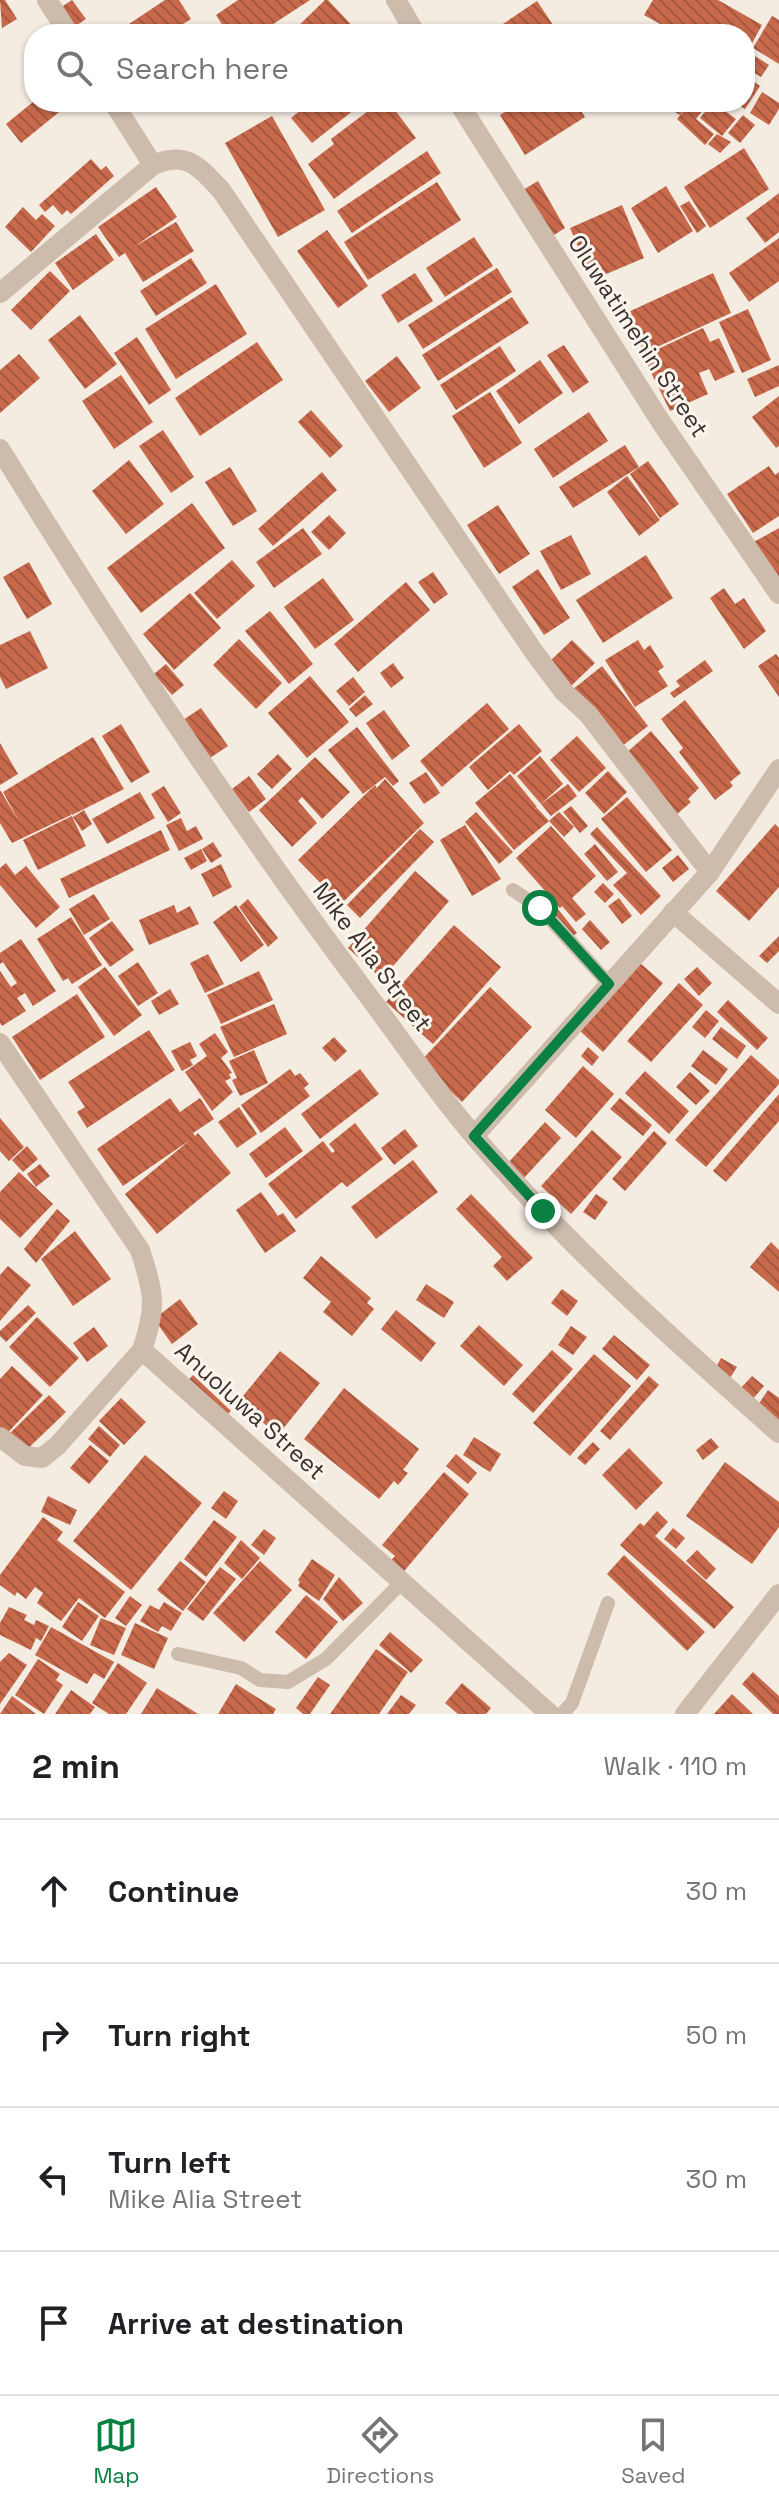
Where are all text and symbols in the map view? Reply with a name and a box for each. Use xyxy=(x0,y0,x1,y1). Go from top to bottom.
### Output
search box xyxy=(24,24,755,112)
icon: search xyxy=(52,46,96,90)
text: Search here xyxy=(116,49,289,88)
street label: Oluwatimehin Street xyxy=(561,229,715,443)
street label: Mike Alia Street xyxy=(306,876,439,1038)
route start xyxy=(522,890,558,926)
route end xyxy=(525,1193,561,1229)
street label: Anuoluwa Street xyxy=(169,1335,332,1486)
text: 2 min xyxy=(32,1745,120,1788)
text: Walk · 110 m xyxy=(604,1749,747,1783)
icon: ahead xyxy=(32,1869,76,1913)
text: Continue xyxy=(108,1872,239,1911)
text: 30 m xyxy=(686,1874,747,1908)
icon: right xyxy=(32,2013,76,2057)
text: Turn right xyxy=(108,2016,251,2055)
text: 50 m xyxy=(686,2018,747,2052)
text: Turn left xyxy=(108,2143,231,2182)
icon: left xyxy=(32,2157,76,2201)
text: 30 m xyxy=(686,2162,747,2196)
text: Mike Alia Street xyxy=(108,2182,302,2216)
icon: arrive xyxy=(32,2301,76,2345)
text: Arrive at destination xyxy=(108,2304,404,2343)
tab: Map xyxy=(94,2413,139,2489)
tab: Directions xyxy=(326,2413,434,2489)
tab: Saved xyxy=(621,2413,685,2489)

